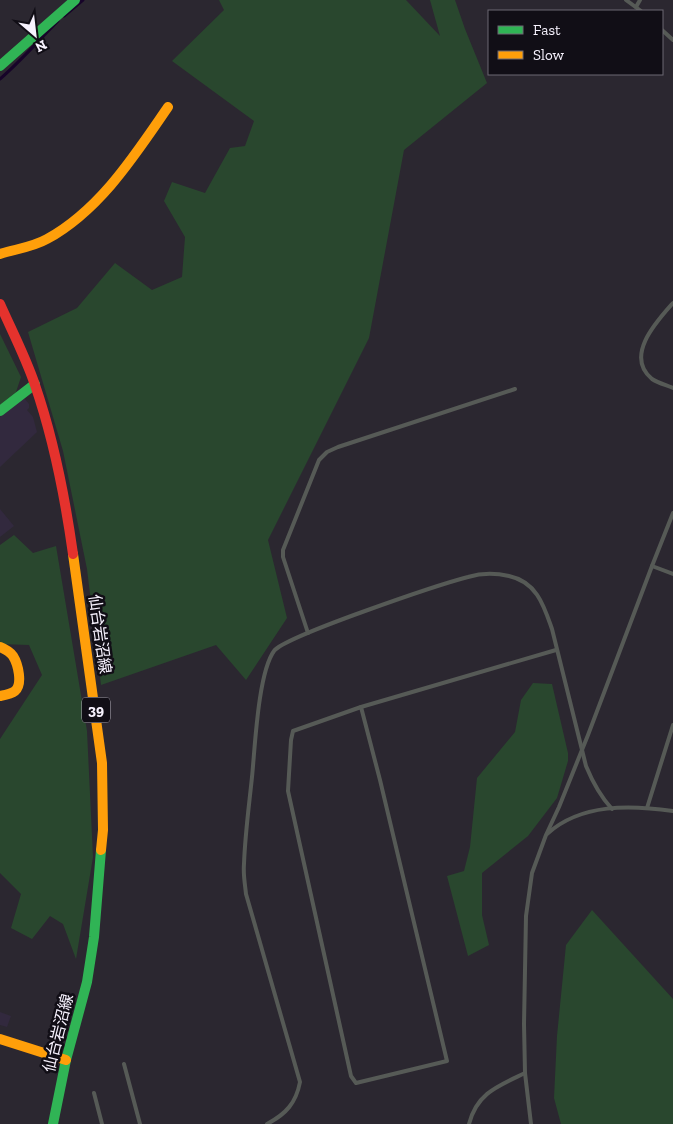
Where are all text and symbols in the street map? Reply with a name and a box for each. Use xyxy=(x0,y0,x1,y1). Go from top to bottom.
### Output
north arrow xyxy=(10,10,60,60)
legend xyxy=(488,10,663,75)
text: Fast xyxy=(533,21,561,39)
text: N xyxy=(32,36,50,56)
text: Slow xyxy=(533,46,565,64)
street label: 仙台岩沼線 xyxy=(85,593,115,675)
road number: 39 xyxy=(82,698,110,722)
street label: 仙台岩沼線 xyxy=(39,992,77,1074)

